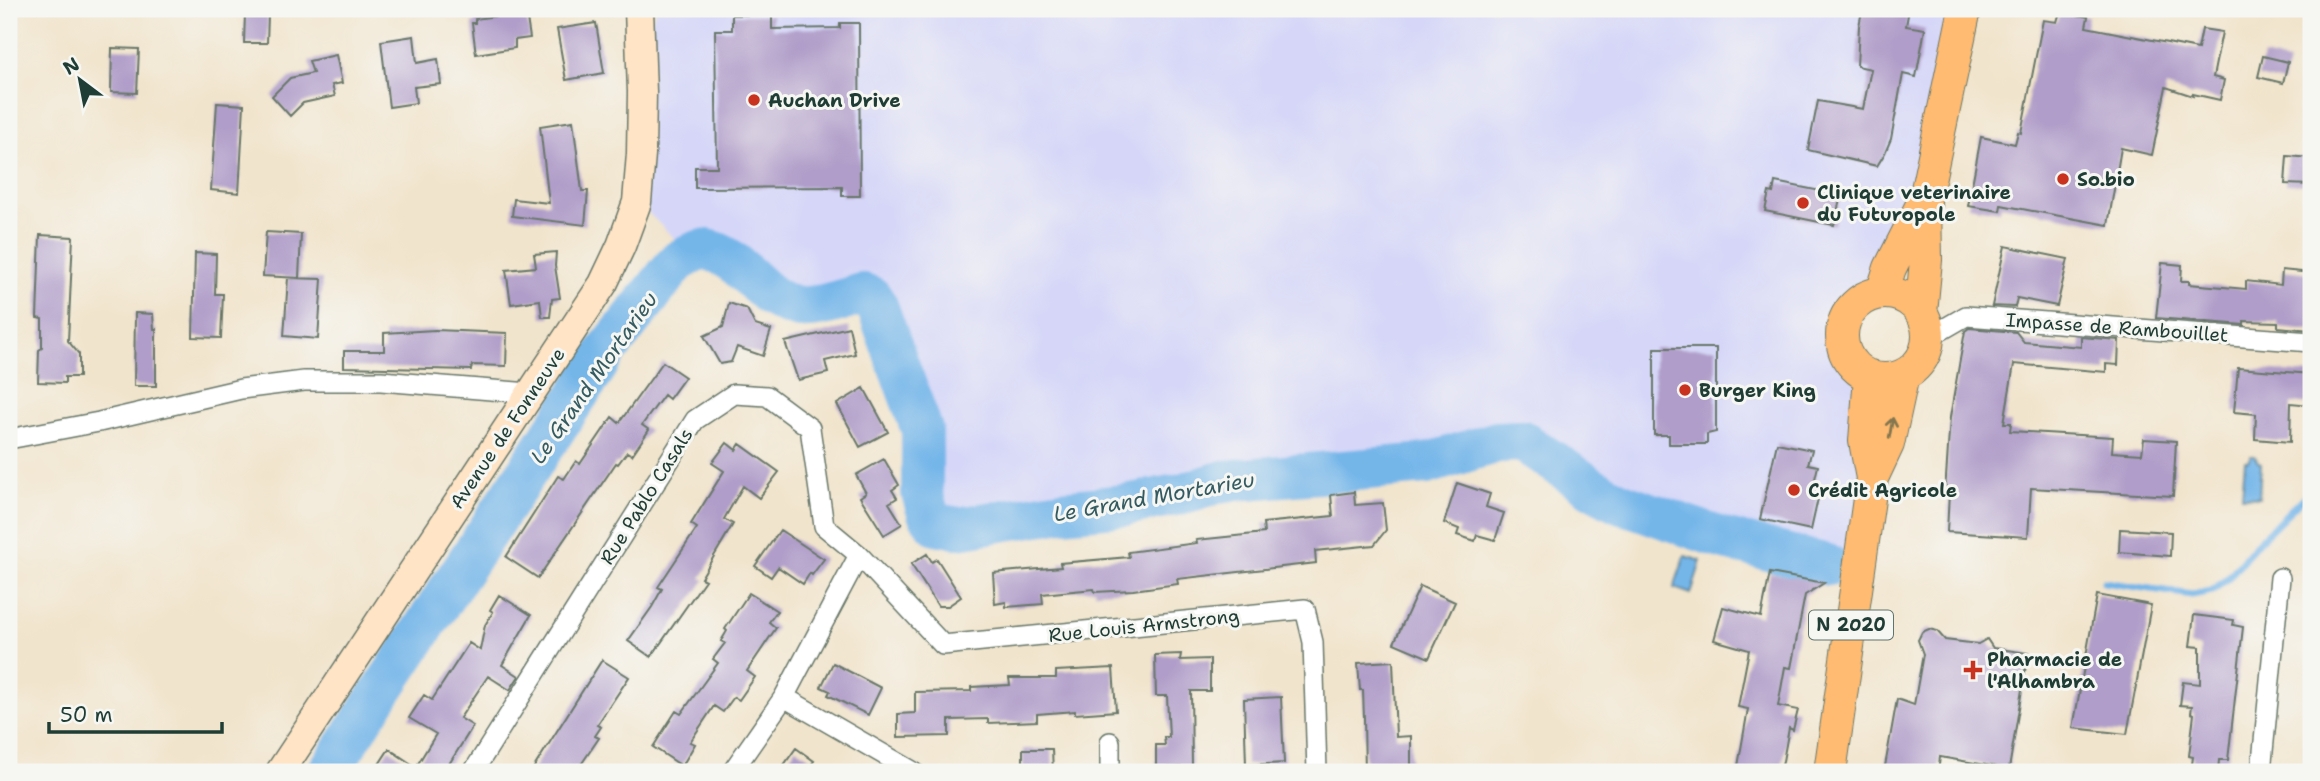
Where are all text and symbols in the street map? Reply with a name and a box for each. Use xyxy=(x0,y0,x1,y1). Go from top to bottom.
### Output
north arrow xyxy=(46,46,116,116)
text: N xyxy=(58,51,84,81)
place label: Auchan Drive xyxy=(768,88,901,113)
marker: Auchan Drive xyxy=(746,92,762,108)
place label: So.bio xyxy=(2077,167,2135,192)
marker: So.bio xyxy=(2055,171,2071,187)
place label: Clinique veterinaire du Futuropole xyxy=(1817,180,2011,227)
marker: Clinique veterinaire du Futuropole xyxy=(1795,195,1811,211)
water label: Le Grand Mortarieu xyxy=(524,287,664,469)
street label: Impasse de Rambouillet xyxy=(2005,307,2229,348)
street label: Avenue de Fonneuve xyxy=(444,343,571,514)
place label: Burger King xyxy=(1699,378,1816,403)
marker: Burger King xyxy=(1677,382,1693,398)
one-way arrow xyxy=(1885,417,1898,440)
street label: Rue Pablo Casals xyxy=(594,423,698,569)
water label: Le Grand Mortarieu xyxy=(1051,466,1257,528)
place label: Crédit Agricole xyxy=(1808,478,1957,503)
marker: Crédit Agricole xyxy=(1786,482,1802,498)
street label: Rue Louis Armstrong xyxy=(1047,603,1241,648)
road number: N 2020 xyxy=(1809,610,1893,640)
place label: Pharmacie de l'Alhambra xyxy=(1987,647,2122,694)
marker: Pharmacie de l'Alhambra xyxy=(1965,662,1981,678)
scale bar xyxy=(49,690,222,734)
text: 50 m xyxy=(60,701,113,729)

